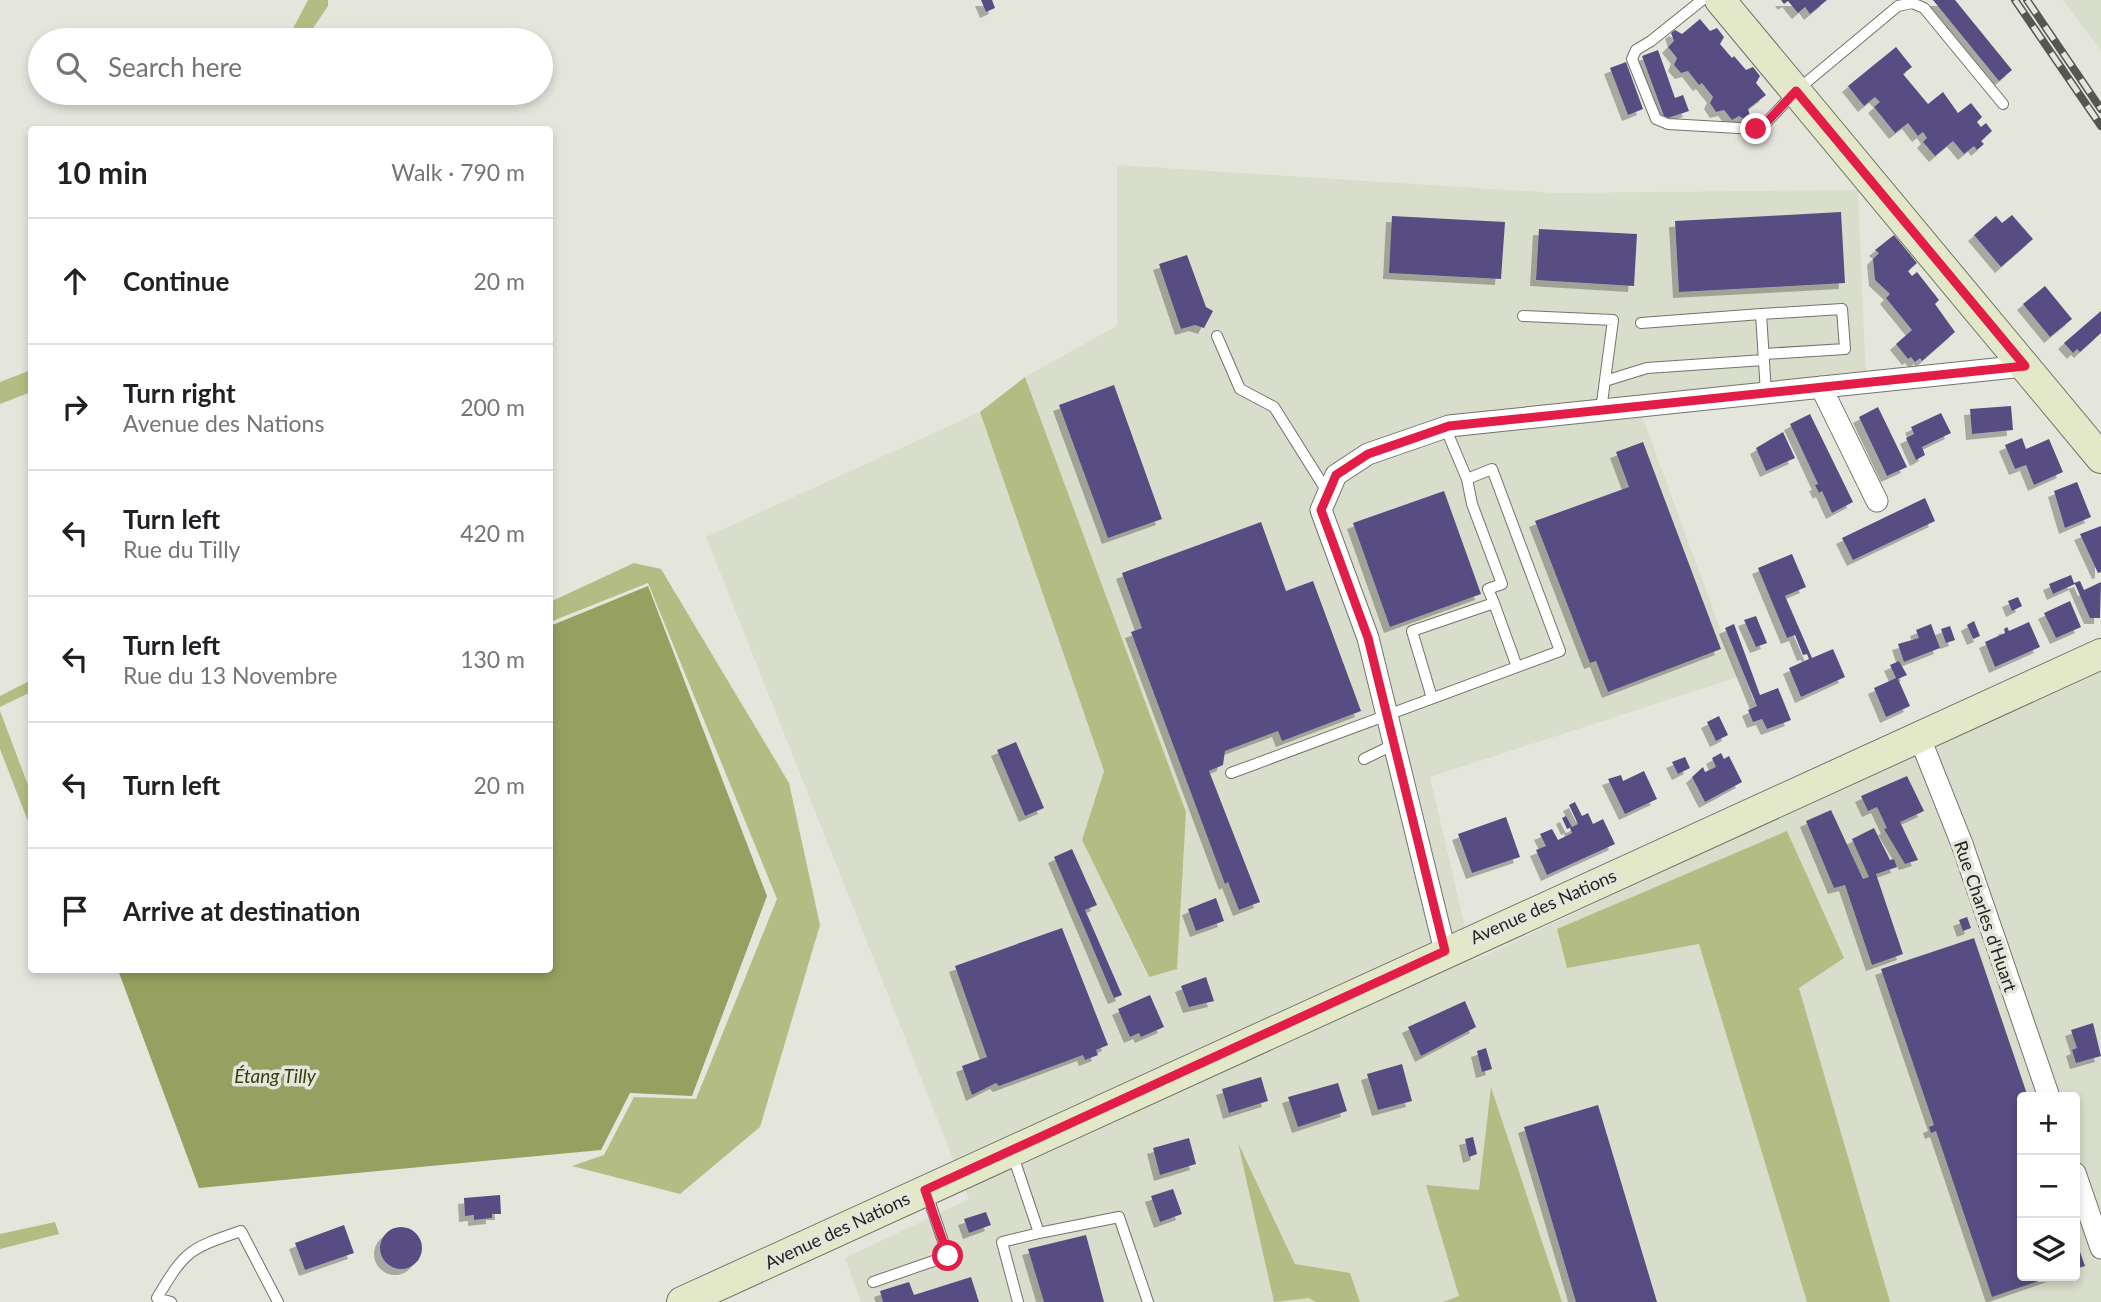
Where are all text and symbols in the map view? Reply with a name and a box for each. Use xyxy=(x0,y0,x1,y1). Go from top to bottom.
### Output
search box xyxy=(28,28,553,105)
icon: search xyxy=(52,48,90,86)
text: Search here xyxy=(108,51,242,83)
route end xyxy=(1740,113,1771,144)
text: 10 min xyxy=(56,154,148,190)
text: Walk · 790 m xyxy=(391,158,525,186)
icon: ahead xyxy=(56,262,94,300)
text: Continue xyxy=(123,265,229,297)
text: 20 m xyxy=(474,267,525,295)
text: Turn right xyxy=(123,377,236,409)
icon: right xyxy=(56,388,94,426)
text: 200 m xyxy=(460,393,525,421)
text: Avenue des Nations xyxy=(123,409,324,437)
text: Turn left xyxy=(123,503,220,535)
icon: left xyxy=(56,514,94,552)
text: 420 m xyxy=(460,519,525,547)
text: Rue du Tilly xyxy=(123,535,240,563)
text: Turn left xyxy=(123,629,220,661)
icon: left xyxy=(56,640,94,678)
text: 130 m xyxy=(460,645,525,673)
text: Rue du 13 Novembre xyxy=(123,661,337,689)
icon: left xyxy=(56,766,94,804)
text: Turn left xyxy=(123,769,220,801)
text: 20 m xyxy=(474,771,525,799)
street label: Rue Charles d'Huart xyxy=(1950,838,2022,995)
street label: Avenue des Nations xyxy=(1467,864,1620,948)
icon: arrive xyxy=(56,892,94,930)
text: Arrive at destination xyxy=(123,895,360,927)
water label: Étang Tilly xyxy=(234,1064,317,1087)
map controls xyxy=(2017,1092,2080,1281)
button: + xyxy=(2017,1092,2080,1155)
button: − xyxy=(2017,1155,2080,1218)
street label: Avenue des Nations xyxy=(761,1187,913,1273)
button: layers xyxy=(2017,1218,2080,1281)
route start xyxy=(932,1240,963,1271)

